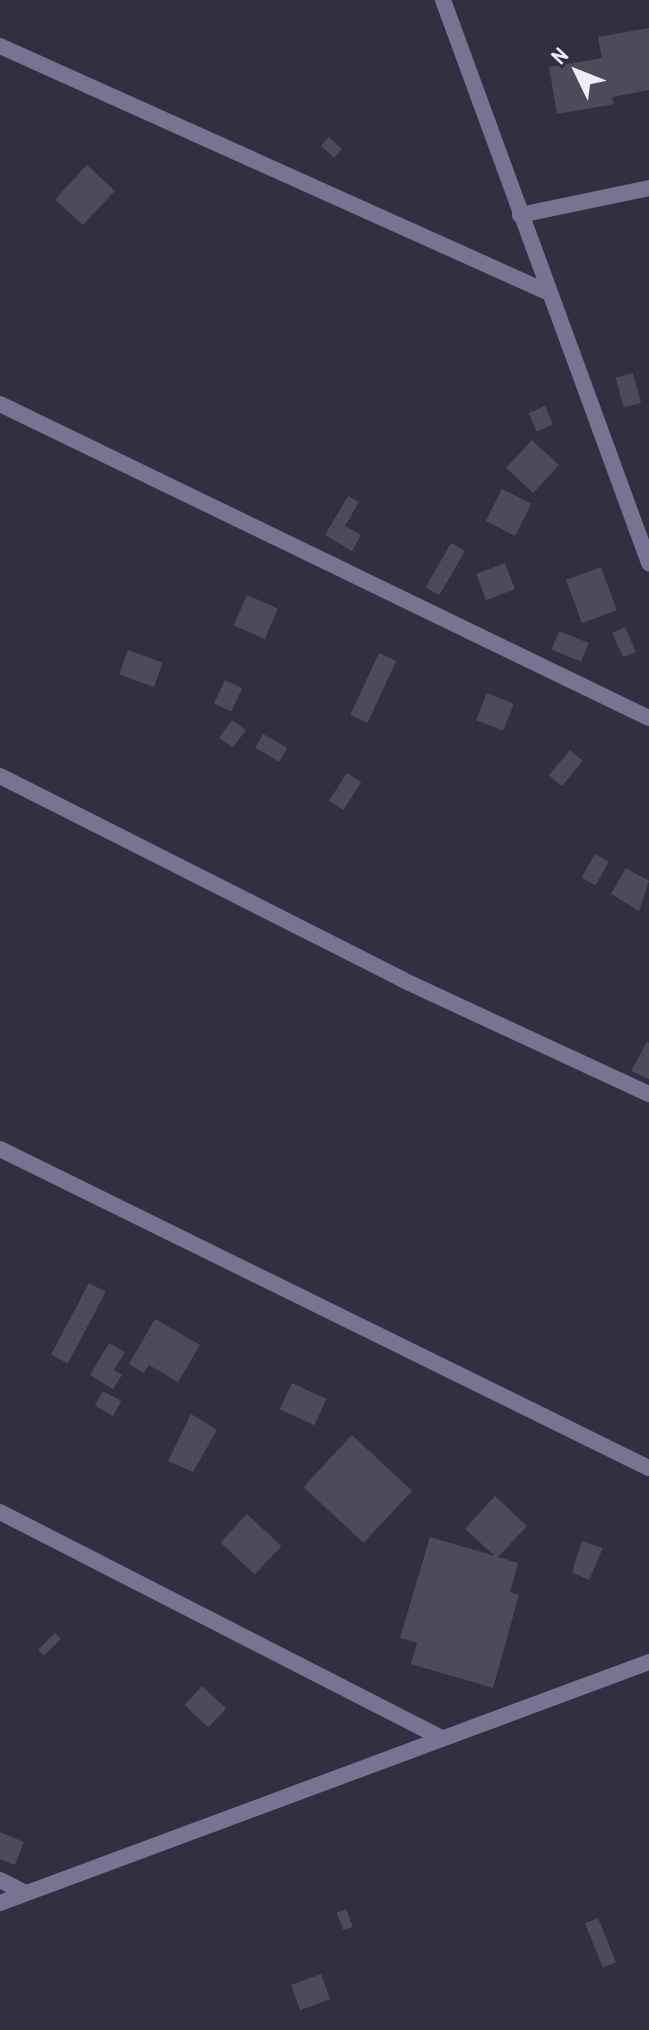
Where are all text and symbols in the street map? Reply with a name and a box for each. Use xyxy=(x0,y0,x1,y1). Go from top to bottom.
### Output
north arrow xyxy=(537,32,617,112)
text: N xyxy=(544,41,575,71)

